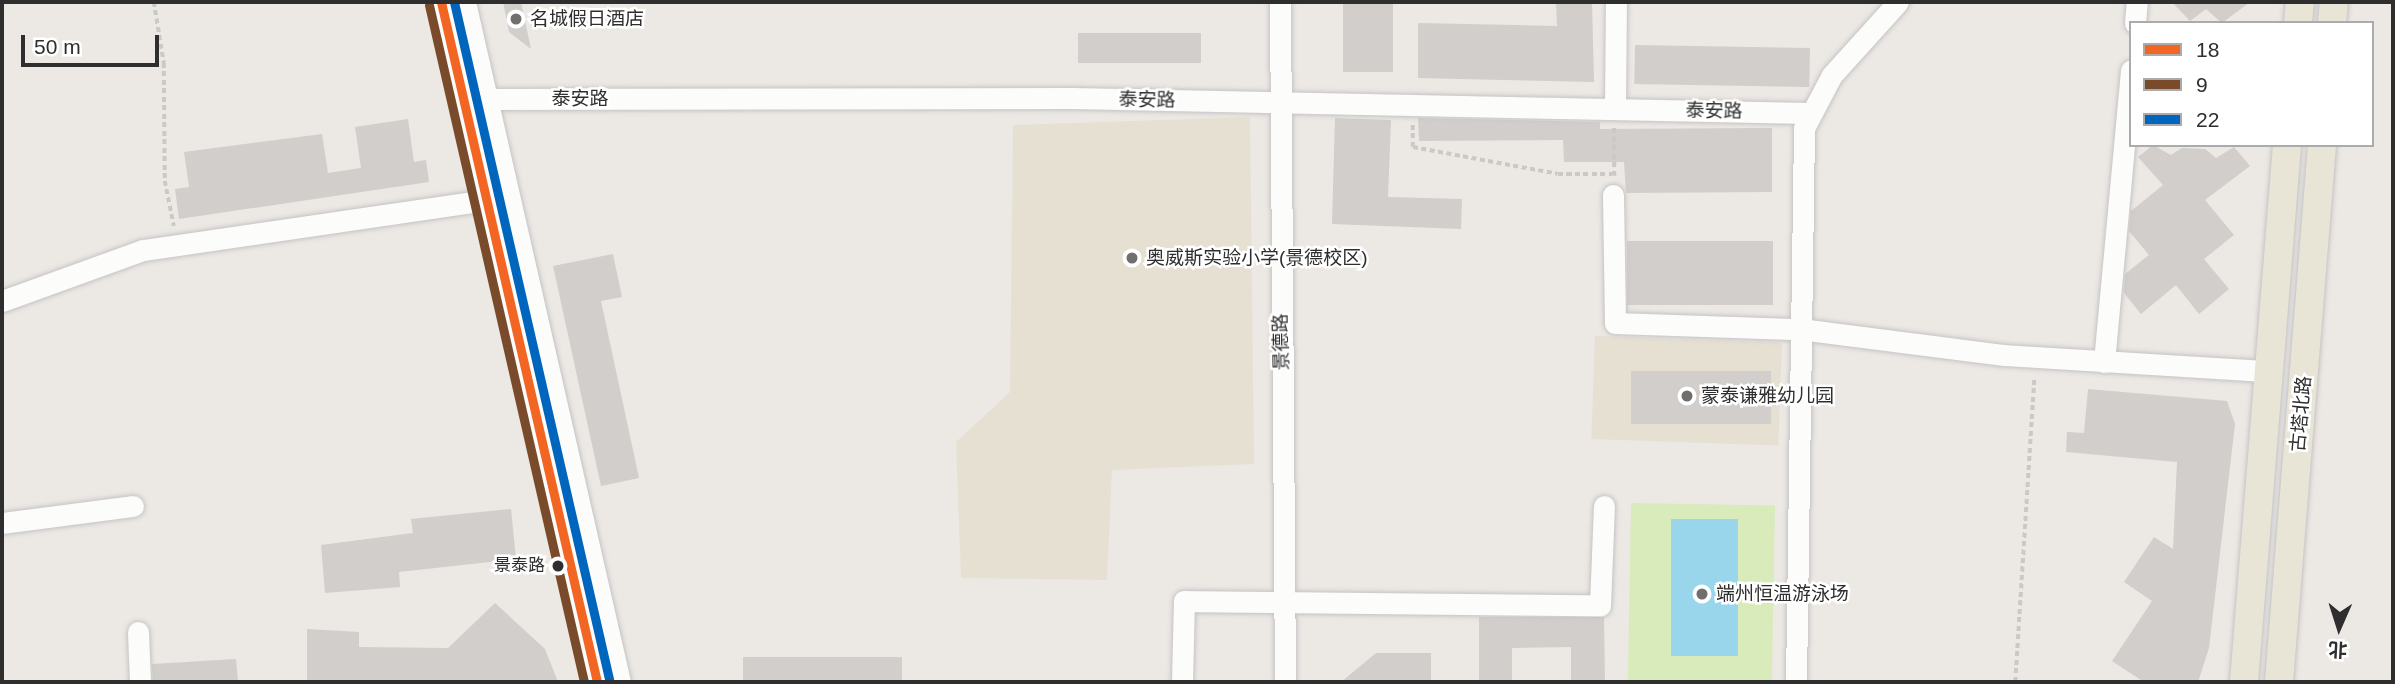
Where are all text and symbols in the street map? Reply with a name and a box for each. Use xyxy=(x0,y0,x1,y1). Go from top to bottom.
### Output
place label: 名城假日酒店 xyxy=(530,8,644,30)
marker: 名城假日酒店 xyxy=(508,11,524,27)
scale bar xyxy=(24,21,163,65)
legend xyxy=(2129,21,2374,147)
text: 50 m xyxy=(34,35,81,58)
text: 18 xyxy=(2196,38,2219,61)
text: 9 xyxy=(2196,73,2208,96)
street label: 泰安路 xyxy=(552,88,608,110)
street label: 泰安路 xyxy=(1118,88,1176,112)
street label: 泰安路 xyxy=(1685,99,1743,123)
text: 22 xyxy=(2196,108,2219,131)
place label: 奥威斯实验小学(景德校区) xyxy=(1146,247,1368,269)
marker: 奥威斯实验小学(景德校区) xyxy=(1124,250,1140,266)
street label: 景德路 xyxy=(1269,313,1293,371)
street label: 古塔北路 xyxy=(2286,375,2316,453)
place label: 蒙泰谦雅幼儿园 xyxy=(1701,385,1834,407)
marker: 蒙泰谦雅幼儿园 xyxy=(1679,388,1695,404)
place label: 景泰路 xyxy=(494,556,545,576)
marker: 景泰路 xyxy=(551,559,565,573)
place label: 端州恒温游泳场 xyxy=(1716,583,1849,605)
marker: 端州恒温游泳场 xyxy=(1694,586,1710,602)
north arrow xyxy=(2304,593,2374,663)
text: 北 xyxy=(2328,638,2348,660)

